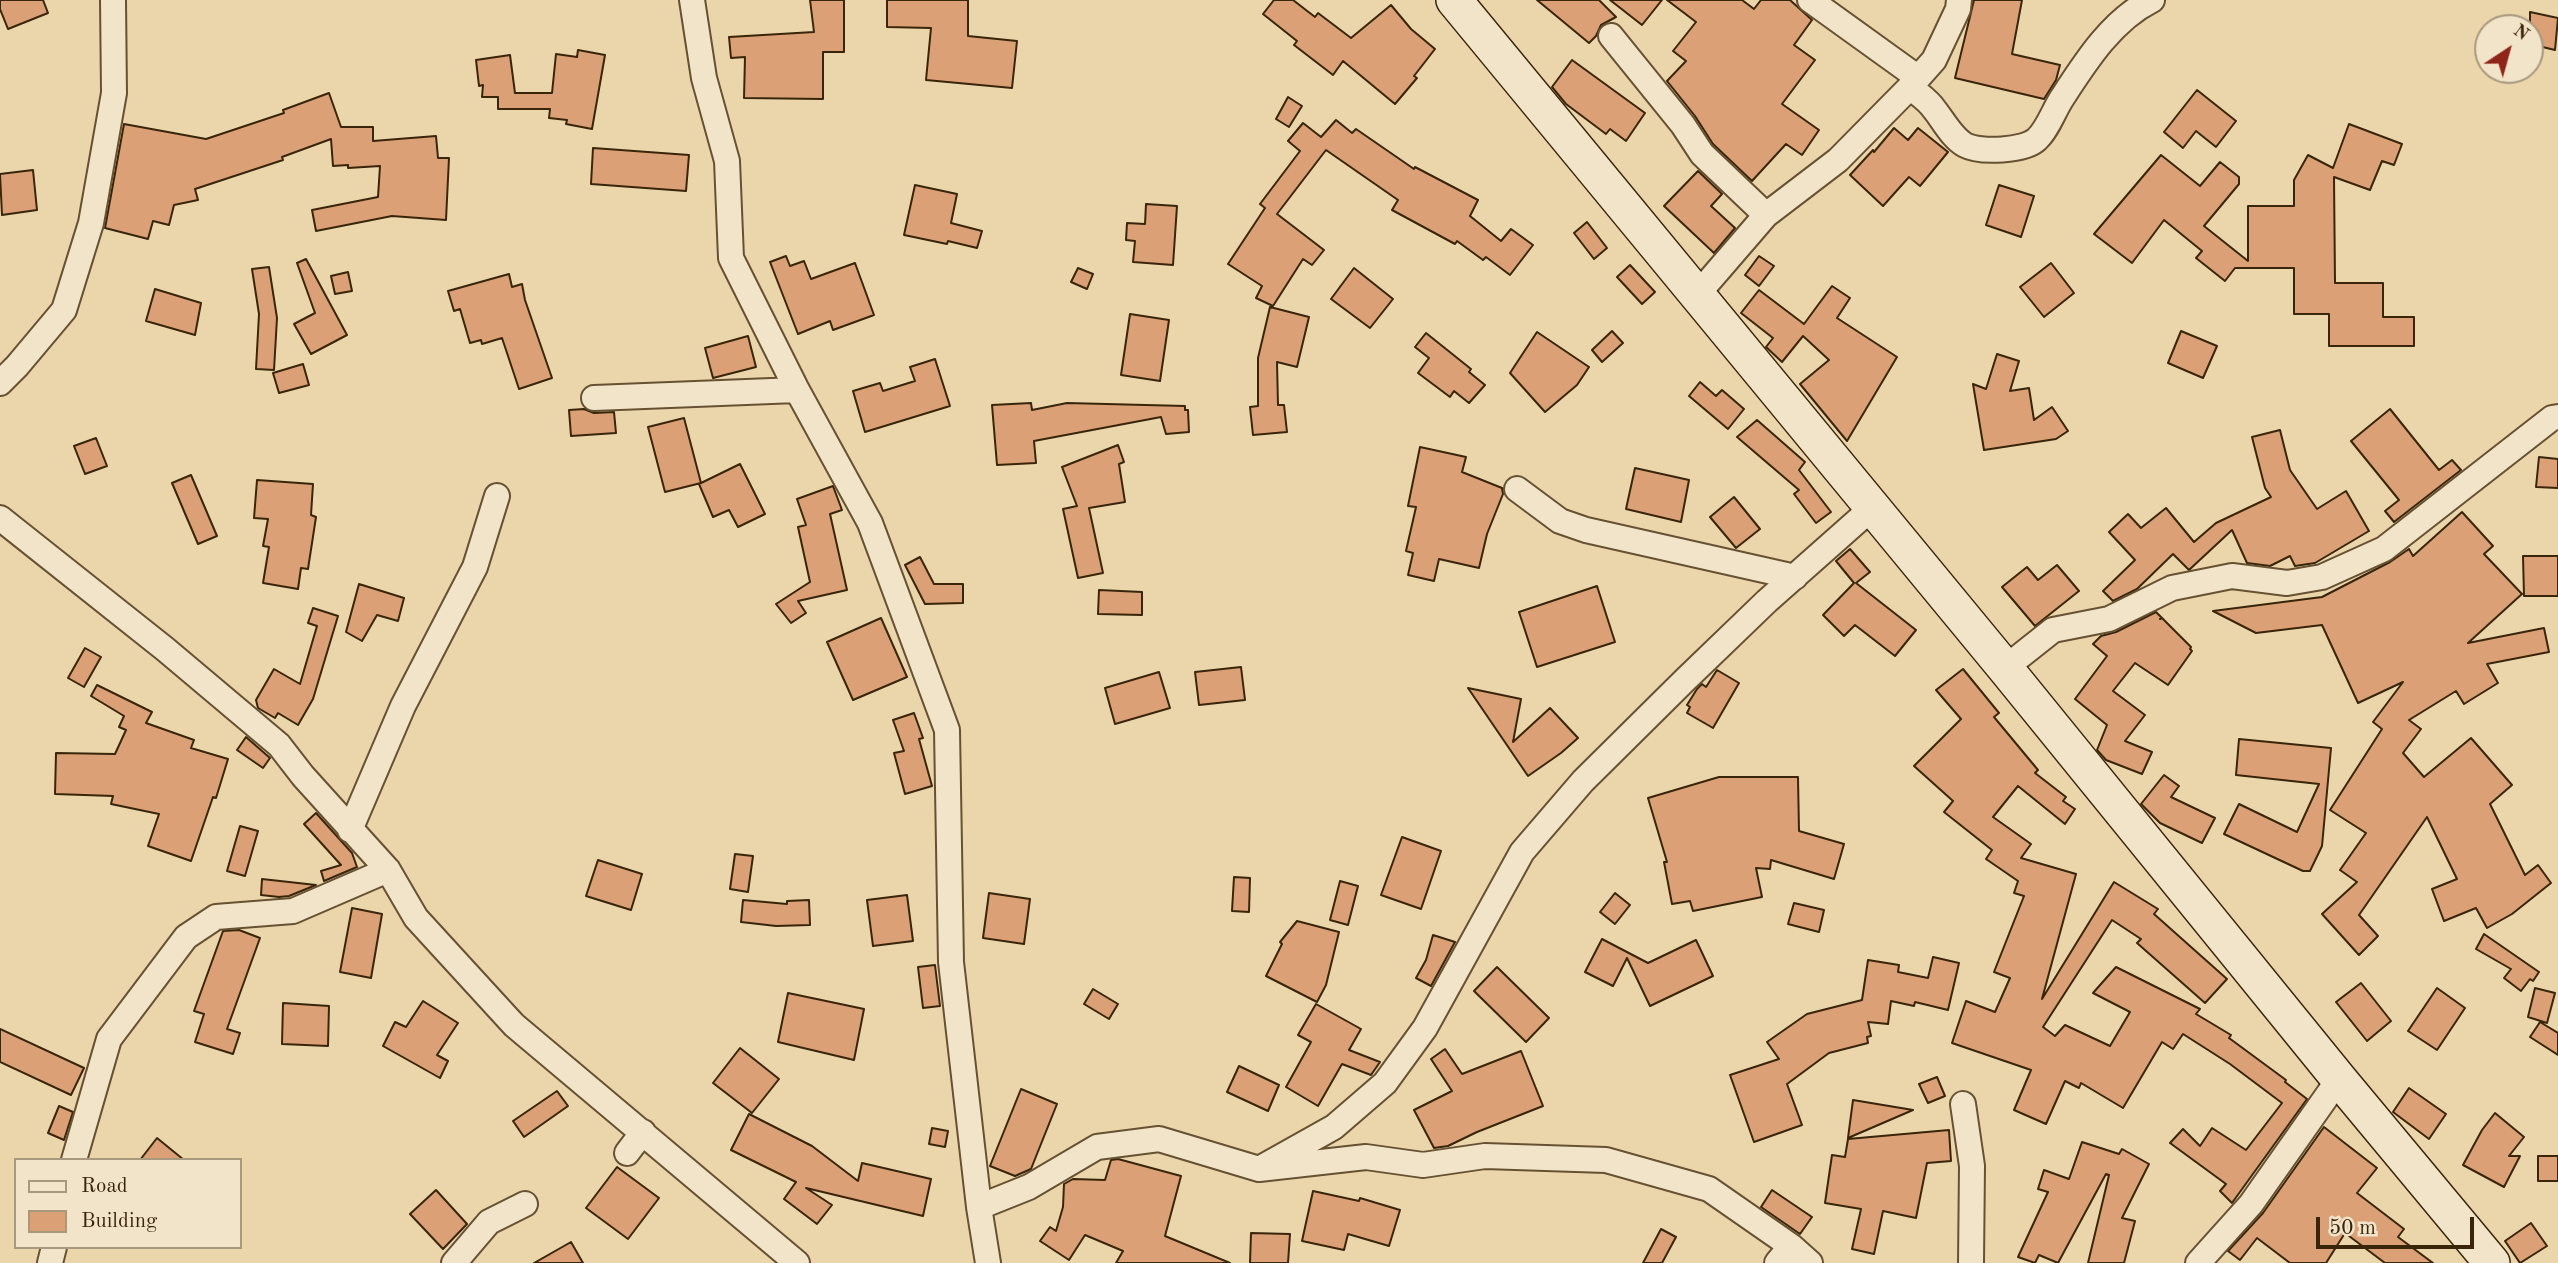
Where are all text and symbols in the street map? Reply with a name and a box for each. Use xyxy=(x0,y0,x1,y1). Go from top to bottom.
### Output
north arrow xyxy=(2474,14,2544,84)
text: N xyxy=(2509,21,2532,45)
legend xyxy=(14,1158,242,1249)
text: Road xyxy=(81,1176,128,1197)
scale bar xyxy=(2320,1204,2478,1248)
text: Building xyxy=(81,1211,157,1232)
text: 50 m xyxy=(2329,1218,2376,1239)

